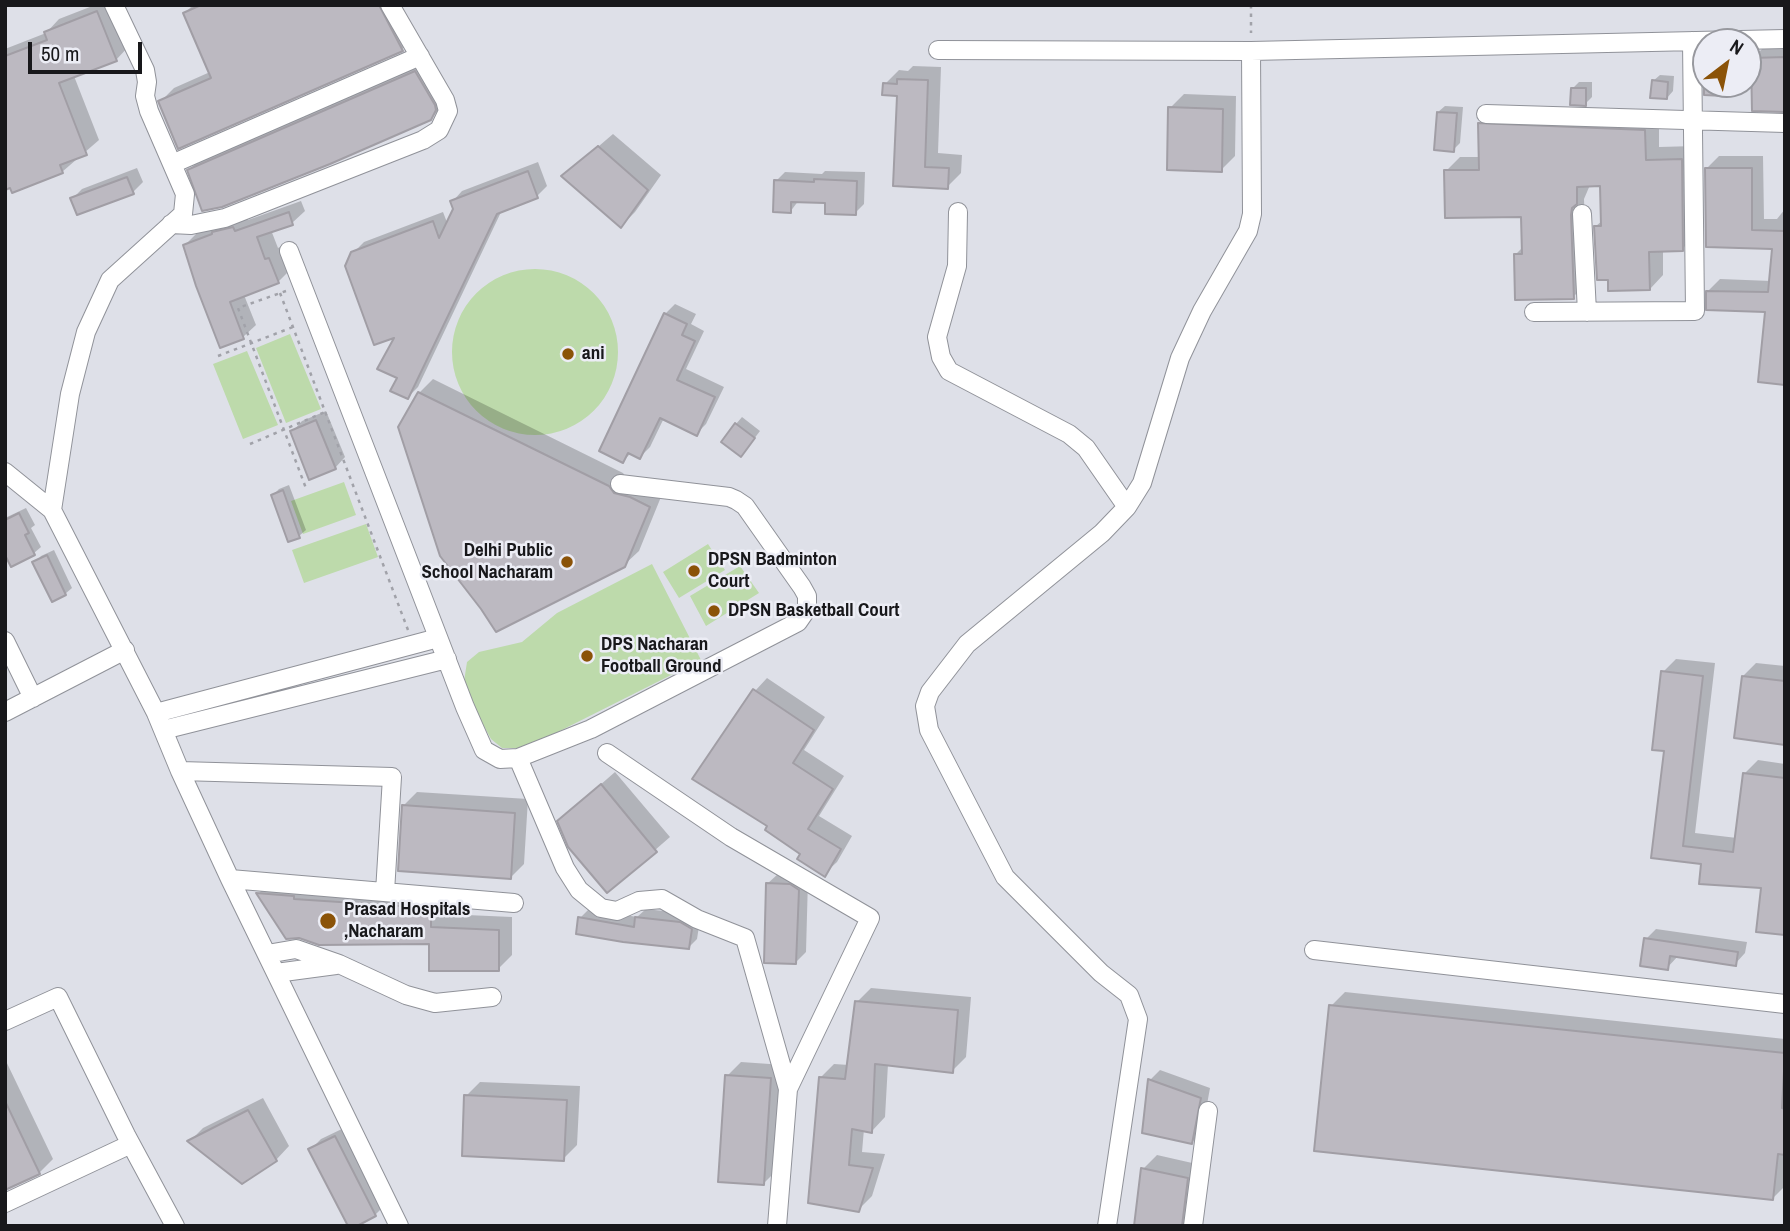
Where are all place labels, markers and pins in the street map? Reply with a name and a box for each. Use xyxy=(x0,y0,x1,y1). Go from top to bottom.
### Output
place label: ani xyxy=(582,343,605,365)
marker: ani xyxy=(560,346,576,362)
place label: Delhi Public School Nacharam xyxy=(421,540,553,584)
place label: DPSN Badminton Court xyxy=(708,549,837,593)
marker: Delhi Public School Nacharam xyxy=(559,554,575,570)
marker: DPSN Badminton Court xyxy=(686,563,702,579)
place label: DPSN Basketball Court xyxy=(728,600,899,622)
marker: DPSN Basketball Court xyxy=(706,603,722,619)
place label: DPS Nacharan Football Ground xyxy=(601,634,721,678)
marker: DPS Nacharan Football Ground xyxy=(579,648,595,664)
place label: Prasad Hospitals ,Nacharam xyxy=(344,899,470,943)
marker: Prasad Hospitals ,Nacharam xyxy=(318,911,338,931)

